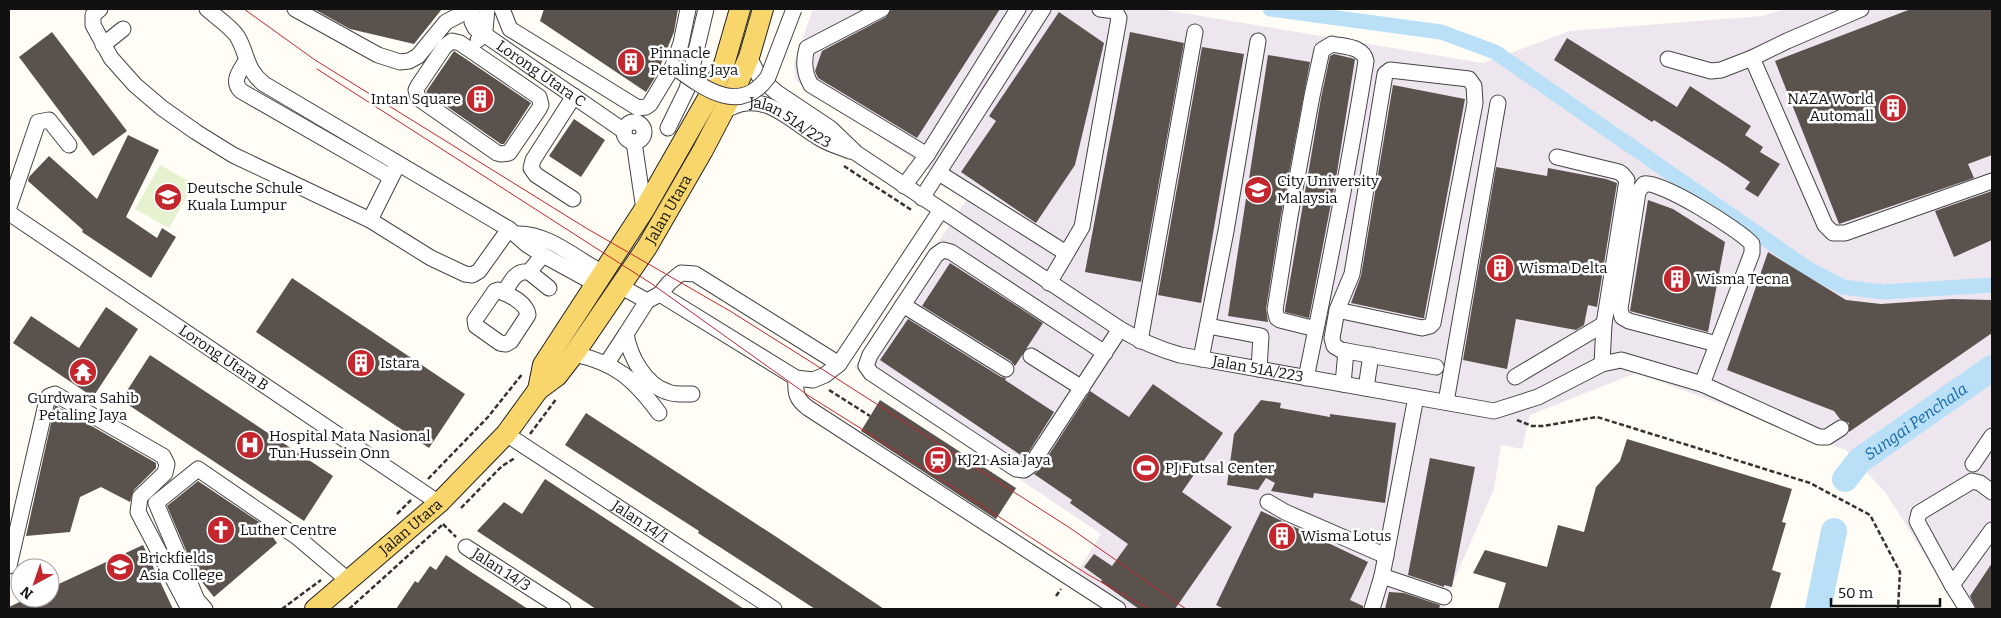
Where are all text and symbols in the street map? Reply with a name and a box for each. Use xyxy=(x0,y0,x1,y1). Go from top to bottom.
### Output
street label: Lorong Utara C xyxy=(493,37,589,111)
place label: Pinnacle Petaling Jaya xyxy=(650,44,738,79)
building icon: Pinnacle Petaling Jaya xyxy=(616,47,646,77)
building icon: Intan Square xyxy=(465,84,495,114)
place label: Intan Square xyxy=(371,90,461,108)
place label: NAZA World Automall xyxy=(1787,90,1874,125)
building icon: NAZA World Automall xyxy=(1878,93,1908,123)
street label: Jalan 51A/223 xyxy=(748,94,834,152)
street label: Jalan Utara xyxy=(641,172,696,248)
place label: City University Malaysia xyxy=(1277,172,1379,207)
school or university icon: City University Malaysia xyxy=(1243,175,1273,205)
place label: Deutsche Schule Kuala Lumpur xyxy=(187,179,303,214)
school or university icon: Deutsche Schule Kuala Lumpur xyxy=(153,182,183,212)
building icon: Wisma Delta xyxy=(1485,253,1515,283)
place label: Wisma Delta xyxy=(1519,259,1608,277)
building icon: Wisma Tecna xyxy=(1662,264,1692,294)
place label: Wisma Tecna xyxy=(1696,270,1789,288)
street label: Lorong Utara B xyxy=(175,321,272,394)
building icon: Istara xyxy=(346,348,376,378)
street label: Jalan 51A/223 xyxy=(1210,352,1305,386)
place label: Istara xyxy=(380,354,420,372)
temple icon: Gurdwara Sahib Petaling Jaya xyxy=(68,357,98,387)
water label: Sungai Penchala xyxy=(1861,379,1971,464)
place label: Gurdwara Sahib Petaling Jaya xyxy=(27,389,139,424)
place label: Hospital Mata Nasional Tun Hussein Onn xyxy=(269,427,431,462)
hospital icon: Hospital Mata Nasional Tun Hussein Onn xyxy=(235,430,265,460)
station icon: KJ21 Asia Jaya xyxy=(923,445,953,475)
place label: KJ21 Asia Jaya xyxy=(957,451,1051,469)
sports icon: PJ Futsal Center xyxy=(1131,453,1161,483)
place label: PJ Futsal Center xyxy=(1165,459,1275,477)
street label: Jalan Utara xyxy=(375,495,446,560)
street label: Jalan 14/1 xyxy=(608,496,671,546)
church icon: Luther Centre xyxy=(206,515,236,545)
place label: Luther Centre xyxy=(240,521,337,539)
building icon: Wisma Lotus xyxy=(1267,521,1297,551)
place label: Wisma Lotus xyxy=(1301,527,1391,545)
street label: Jalan 14/3 xyxy=(468,544,534,595)
place label: Brickfields Asia College xyxy=(139,549,223,584)
school or university icon: Brickfields Asia College xyxy=(105,552,135,582)
north arrow xyxy=(10,558,60,608)
scale bar xyxy=(1831,576,1940,608)
text: N xyxy=(17,582,37,603)
text: 50 m xyxy=(1838,584,1874,602)

